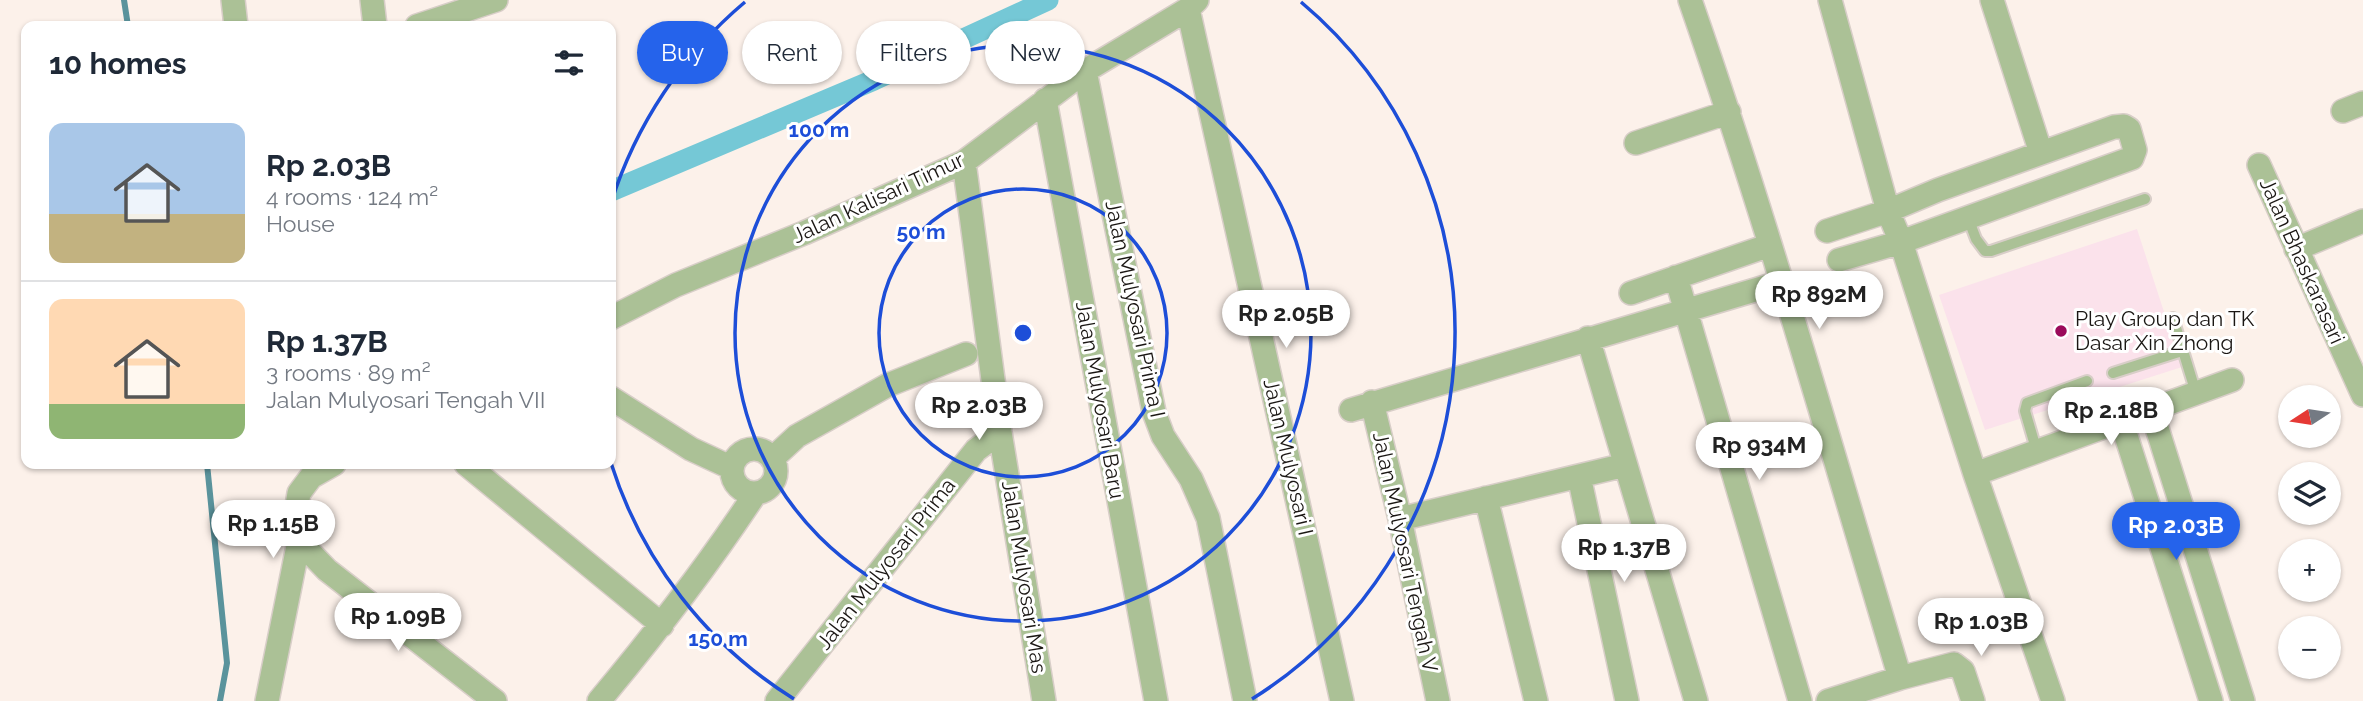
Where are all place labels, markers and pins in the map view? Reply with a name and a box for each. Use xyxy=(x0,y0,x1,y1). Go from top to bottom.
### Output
pin: Rp 892M xyxy=(1754,272,1884,331)
pin: Rp 2.05B xyxy=(1214,290,1358,350)
place label: Play Group dan TK Dasar Xin Zhong xyxy=(2075,306,2255,355)
centre of rings xyxy=(1011,321,1035,345)
marker: Play Group dan TK Dasar Xin Zhong xyxy=(2053,323,2069,339)
pin: Rp 2.03B xyxy=(907,382,1051,442)
pin: Rp 2.18B xyxy=(2039,388,2183,447)
pin: Rp 934M xyxy=(1694,422,1824,482)
pin: Rp 1.15B xyxy=(201,500,345,560)
pin: Rp 2.03B xyxy=(2104,503,2248,562)
pin: Rp 1.37B xyxy=(1552,524,1696,584)
pin: Rp 1.09B xyxy=(326,594,470,653)
pin: Rp 1.03B xyxy=(1909,598,2053,658)

